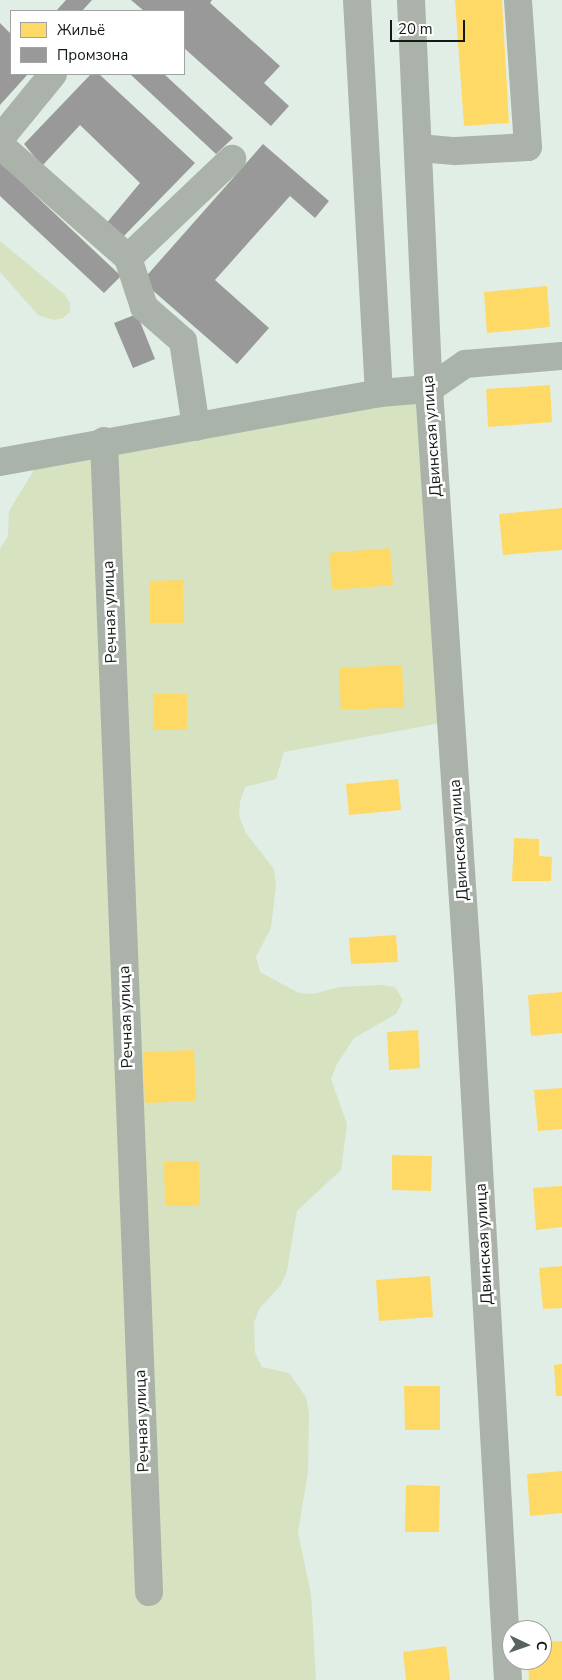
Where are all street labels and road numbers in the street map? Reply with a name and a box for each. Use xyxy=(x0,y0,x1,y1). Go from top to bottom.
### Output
street label: Двинская улица xyxy=(418,375,446,497)
street label: Речная улица xyxy=(99,560,121,664)
street label: Двинская улица xyxy=(445,779,473,901)
street label: Речная улица xyxy=(115,965,137,1069)
street label: Двинская улица xyxy=(471,1183,497,1305)
street label: Речная улица xyxy=(131,1369,153,1473)

